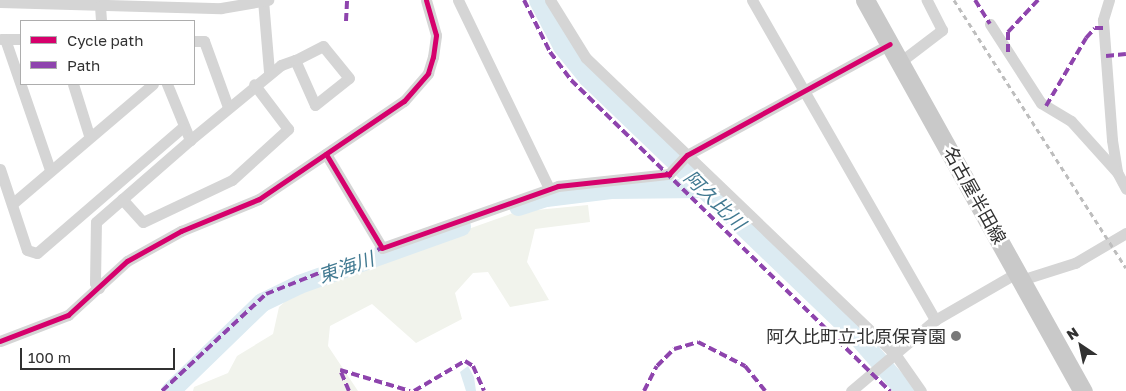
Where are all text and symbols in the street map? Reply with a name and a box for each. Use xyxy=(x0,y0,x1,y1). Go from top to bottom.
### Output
legend xyxy=(20,20,195,85)
text: Cycle path xyxy=(67,31,143,49)
text: Path xyxy=(67,56,100,74)
street label: 名古屋半田線 xyxy=(939,143,1011,247)
water label: 阿久比川 xyxy=(680,165,750,235)
water label: 東海川 xyxy=(315,247,377,287)
north arrow xyxy=(1056,321,1106,371)
text: N xyxy=(1063,323,1081,343)
place label: 阿久比町立北原保育園 xyxy=(766,325,946,347)
marker: 阿久比町立北原保育園 xyxy=(950,330,962,342)
scale bar xyxy=(22,338,178,370)
text: 100 m xyxy=(28,348,71,366)

